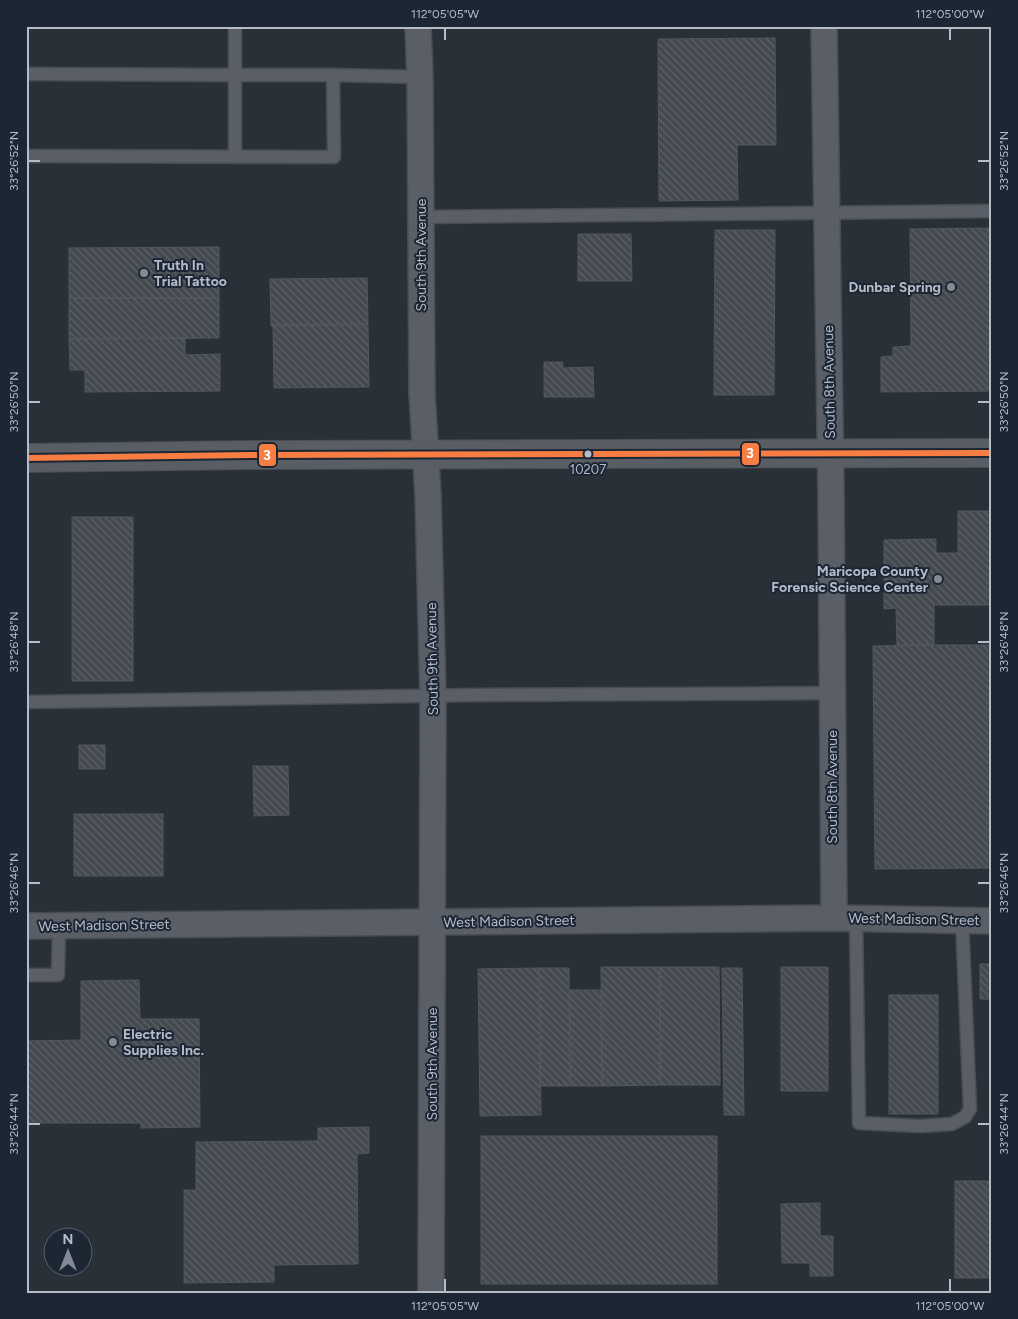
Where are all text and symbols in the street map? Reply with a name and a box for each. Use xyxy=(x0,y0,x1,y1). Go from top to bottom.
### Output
text: 112°05'05"W xyxy=(411,7,479,21)
text: 112°05'00"W xyxy=(916,7,985,21)
text: 33°26'52"N xyxy=(7,131,21,191)
text: 33°26'52"N xyxy=(997,131,1011,191)
street label: South 9th Avenue xyxy=(413,198,430,311)
place label: Truth In Trial Tattoo xyxy=(154,257,227,290)
marker: Truth In Trial Tattoo xyxy=(138,267,150,279)
place label: Dunbar Spring xyxy=(849,279,941,296)
marker: Dunbar Spring xyxy=(945,281,957,293)
street label: South 8th Avenue xyxy=(820,325,839,439)
text: 33°26'50"N xyxy=(7,371,21,433)
text: 33°26'50"N xyxy=(997,371,1011,433)
line badge: 3 xyxy=(741,442,760,466)
line badge: 3 xyxy=(258,443,277,467)
text: 3 xyxy=(746,445,754,462)
text: 3 xyxy=(263,447,271,464)
marker: 10207 xyxy=(583,449,593,459)
place label: 10207 xyxy=(570,462,606,477)
place label: Maricopa County Forensic Science Center xyxy=(771,563,929,596)
marker: Maricopa County Forensic Science Center xyxy=(932,573,944,585)
street label: South 9th Avenue xyxy=(423,602,442,716)
text: 33°26'48"N xyxy=(7,611,21,673)
text: 33°26'48"N xyxy=(997,611,1011,673)
street label: South 8th Avenue xyxy=(824,730,841,844)
text: 33°26'46"N xyxy=(7,853,21,913)
text: 33°26'46"N xyxy=(997,853,1011,913)
street label: West Madison Street xyxy=(848,910,980,929)
street label: West Madison Street xyxy=(443,912,575,931)
street label: West Madison Street xyxy=(38,916,170,935)
street label: South 9th Avenue xyxy=(424,1007,441,1120)
place label: Electric Supplies Inc. xyxy=(123,1026,204,1059)
marker: Electric Supplies Inc. xyxy=(107,1036,119,1048)
text: 33°26'44"N xyxy=(7,1093,21,1155)
text: 33°26'44"N xyxy=(997,1093,1011,1155)
north arrow xyxy=(42,1226,92,1276)
text: N xyxy=(63,1231,73,1248)
text: 112°05'05"W xyxy=(411,1299,479,1313)
text: 112°05'00"W xyxy=(916,1299,985,1313)

